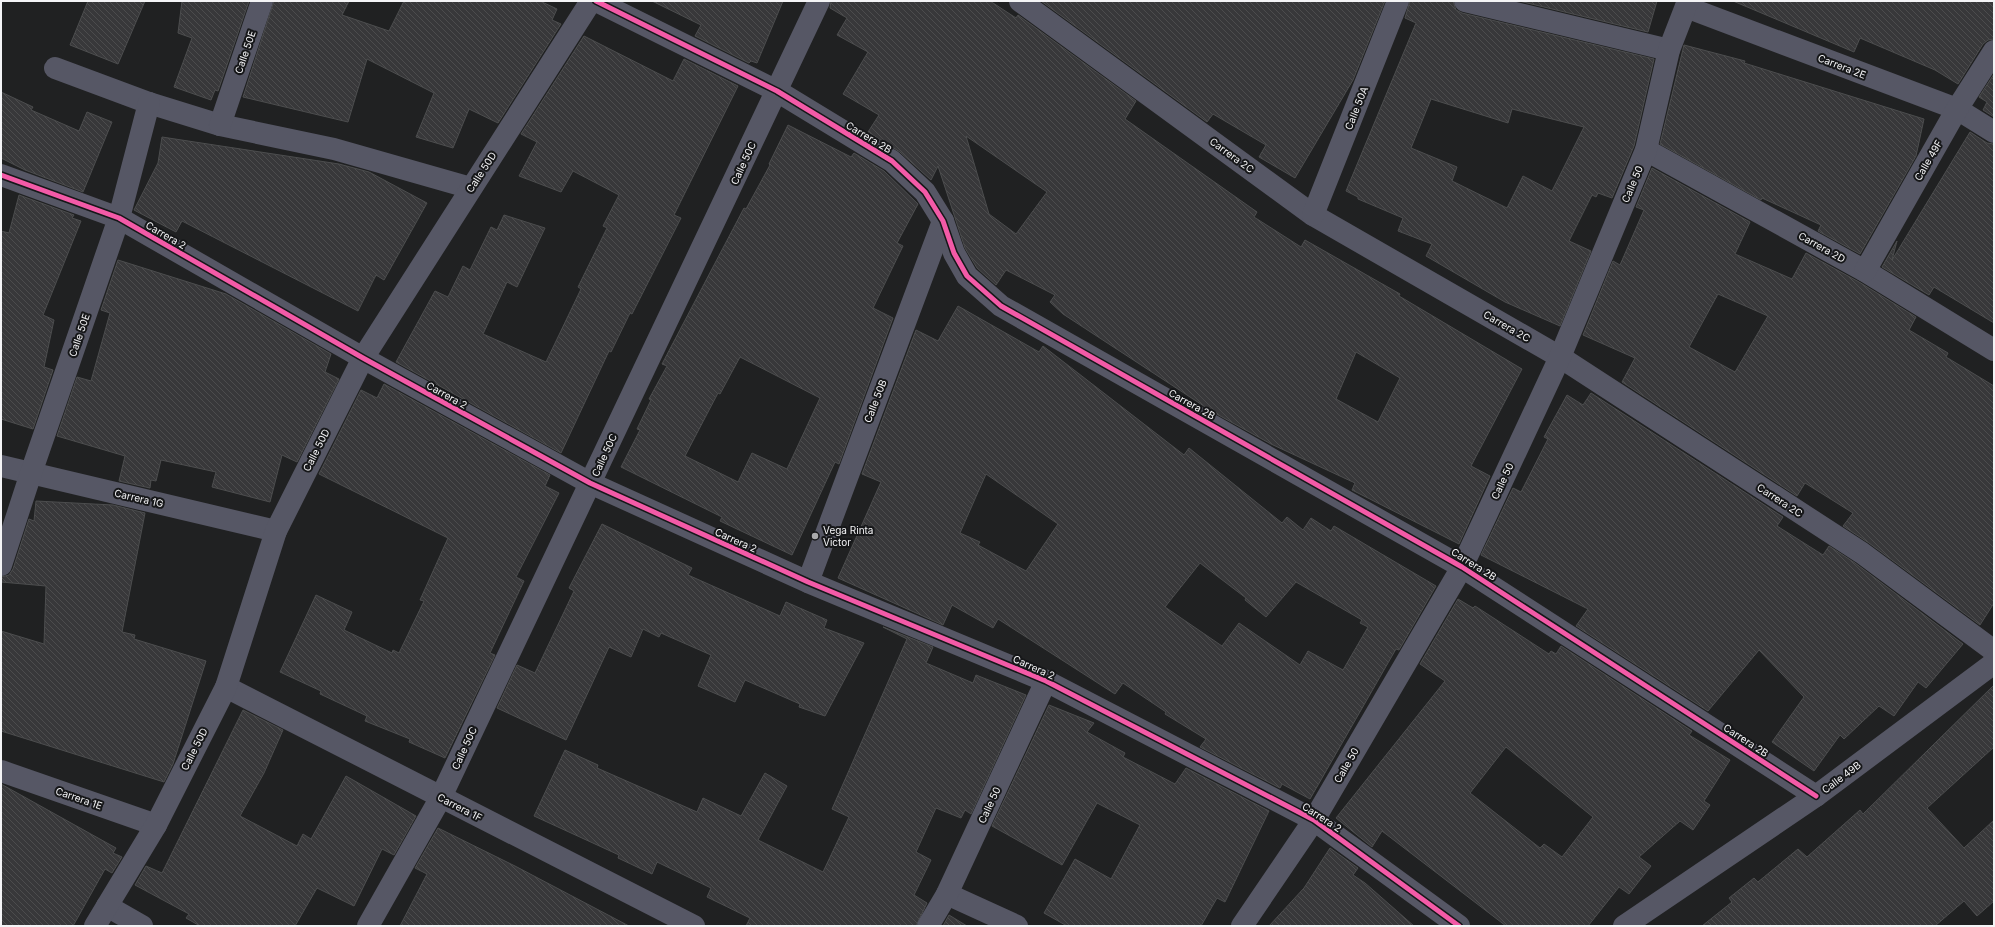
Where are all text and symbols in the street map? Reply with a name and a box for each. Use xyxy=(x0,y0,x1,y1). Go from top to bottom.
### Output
street label: Calle 50E xyxy=(232,29,258,75)
street label: Carrera 2E xyxy=(1816,51,1868,81)
street label: Calle 50A xyxy=(1342,84,1370,131)
street label: Carrera 2B xyxy=(844,119,894,155)
street label: Carrera 2C xyxy=(1207,135,1257,175)
street label: Calle 49F xyxy=(1912,137,1944,182)
street label: Calle 50C xyxy=(728,140,758,186)
street label: Calle 50D xyxy=(463,149,499,195)
street label: Calle 50 xyxy=(1619,164,1645,204)
street label: Carrera 2 xyxy=(144,219,188,251)
street label: Carrera 2D xyxy=(1796,229,1848,265)
street label: Carrera 2C xyxy=(1482,308,1532,344)
street label: Calle 50E xyxy=(66,312,92,358)
street label: Calle 50B xyxy=(861,378,889,424)
street label: Carrera 2 xyxy=(425,379,469,411)
street label: Carrera 2B xyxy=(1167,386,1217,422)
street label: Calle 50D xyxy=(300,427,332,473)
street label: Calle 50C xyxy=(589,432,619,478)
street label: Calle 50 xyxy=(1488,461,1516,501)
street label: Carrera 2C xyxy=(1755,481,1805,519)
street label: Carrera 1G xyxy=(113,487,165,509)
place label: Vega Rinta Victor xyxy=(823,524,873,548)
street label: Carrera 2 xyxy=(713,525,759,555)
marker: Vega Rinta Victor xyxy=(810,531,820,541)
street label: Carrera 2B xyxy=(1449,545,1499,583)
street label: Carrera 2 xyxy=(1011,652,1057,682)
street label: Carrera 2B xyxy=(1721,721,1771,759)
street label: Calle 50C xyxy=(449,725,479,771)
street label: Calle 50D xyxy=(178,726,210,772)
street label: Calle 50 xyxy=(1331,745,1361,785)
street label: Calle 49B xyxy=(1819,758,1863,796)
street label: Carrera 1E xyxy=(54,784,104,812)
street label: Calle 50 xyxy=(975,785,1003,825)
street label: Carrera 1F xyxy=(436,791,484,823)
street label: Carrera 2 xyxy=(1300,800,1344,834)

